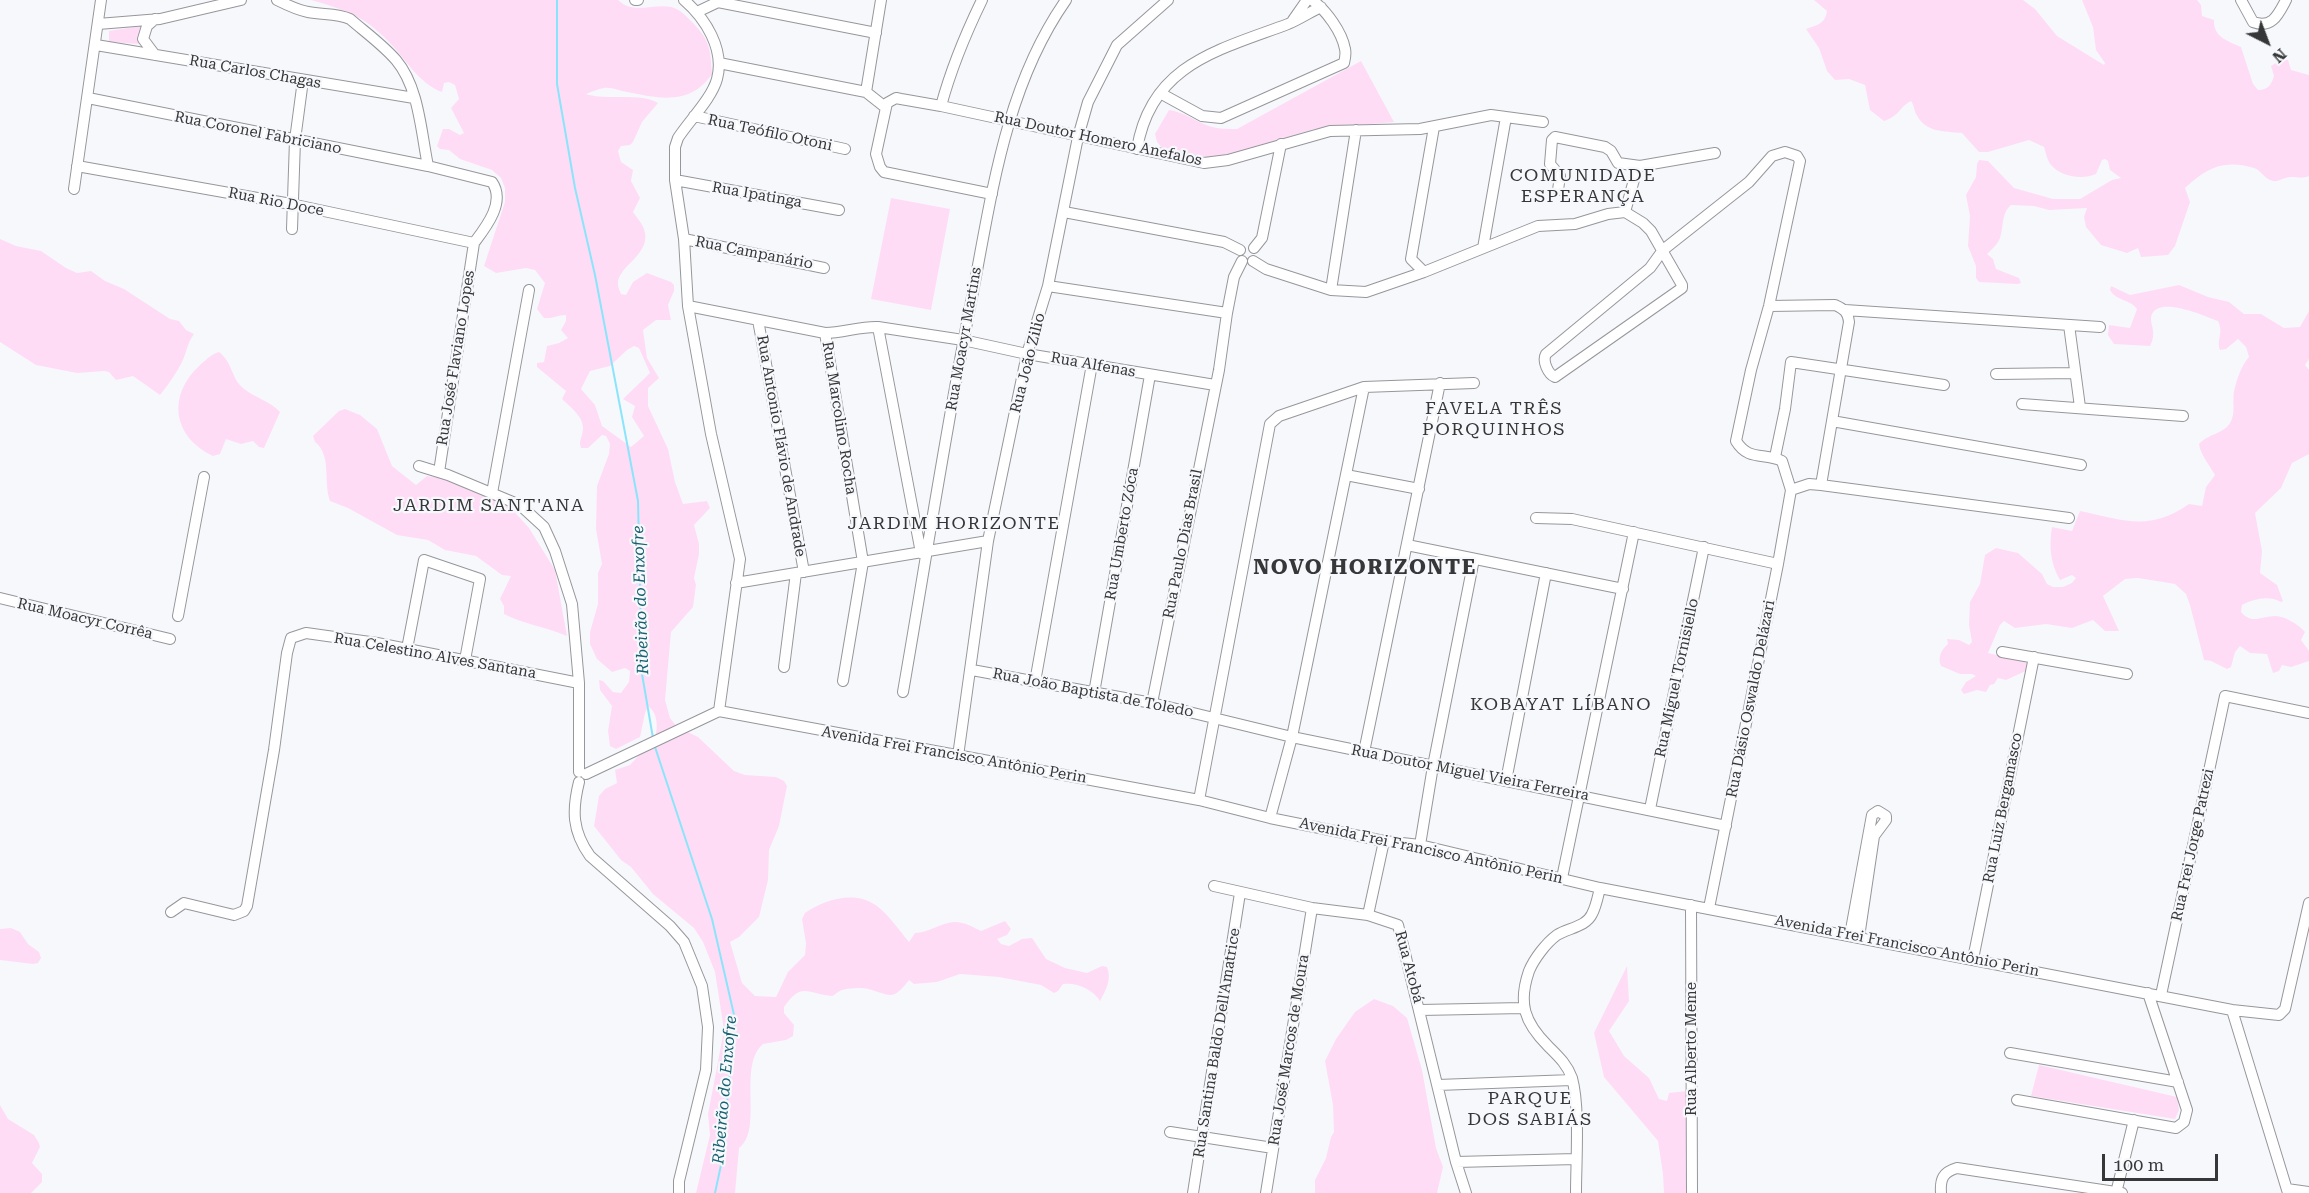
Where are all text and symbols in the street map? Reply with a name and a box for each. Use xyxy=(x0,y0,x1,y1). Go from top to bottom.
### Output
north arrow xyxy=(2237,12,2297,72)
text: N xyxy=(2268,45,2290,67)
street label: Rua Carlos Chagas xyxy=(188,52,322,92)
street label: Rua Coronel Fabriciano xyxy=(173,108,343,158)
street label: Rua Doutor Homero Anefalos xyxy=(993,108,1203,170)
street label: Rua Teófilo Otoni xyxy=(706,111,834,155)
district label: COMUNIDADE ESPERANÇA xyxy=(1510,165,1656,207)
street label: Rua Ipatinga xyxy=(711,178,803,212)
street label: Rua Rio Doce xyxy=(227,184,325,220)
street label: Rua Campanário xyxy=(694,233,814,273)
street label: Rua Moacyr Martins xyxy=(942,266,986,412)
street label: Rua José Flaviano Lopes xyxy=(433,269,479,447)
street label: Rua João Zilio xyxy=(1007,311,1049,415)
street label: Rua Antonio Flávio de Andrade xyxy=(753,334,809,558)
street label: Rua Marcolino Rocha xyxy=(818,340,860,496)
street label: Rua Alfenas xyxy=(1049,349,1137,381)
district label: FAVELA TRÊS PORQUINHOS xyxy=(1422,398,1566,440)
street label: Rua Umberto Zóca xyxy=(1101,466,1143,602)
street label: Rua Paulo Dias Brasil xyxy=(1160,468,1206,620)
district label: JARDIM SANT'ANA xyxy=(393,495,585,517)
district label: JARDIM HORIZONTE xyxy=(847,513,1061,535)
water label: Ribeirão do Enxofre xyxy=(629,525,653,675)
district label: NOVO HORIZONTE xyxy=(1253,555,1477,581)
street label: Rua Moacyr Corrêa xyxy=(16,595,154,643)
street label: Rua Miguel Tornisiello xyxy=(1651,597,1703,759)
street label: Rua Dásio Oswaldo Delázari xyxy=(1723,599,1779,799)
street label: Rua Celestino Alves Santana xyxy=(333,629,537,683)
street label: Rua João Baptista de Toledo xyxy=(991,665,1195,721)
district label: KOBAYAT LÍBANO xyxy=(1470,694,1652,716)
street label: Avenida Frei Francisco Antônio Perin xyxy=(820,723,1088,787)
street label: Rua Luiz Bergamasco xyxy=(1980,731,2026,885)
street label: Rua Doutor Miguel Vieira Ferreira xyxy=(1350,741,1590,805)
street label: Rua Frei Jorge Patrezi xyxy=(2168,767,2218,923)
street label: Avenida Frei Francisco Antônio Perin xyxy=(1297,814,1565,888)
street label: Avenida Frei Francisco Antônio Perin xyxy=(1773,911,2041,981)
street label: Rua Santina Baldo Dell'Amatrice xyxy=(1190,927,1244,1159)
street label: Rua Atobá xyxy=(1391,929,1427,1005)
street label: Rua José Marcos de Moura xyxy=(1265,953,1313,1147)
street label: Rua Alberto Meme xyxy=(1683,982,1701,1116)
water label: Ribeirão do Enxofre xyxy=(709,1015,741,1165)
district label: PARQUE DOS SABIÁS xyxy=(1467,1088,1593,1130)
scale bar xyxy=(2105,1142,2220,1180)
text: 100 m xyxy=(2113,1154,2164,1175)

